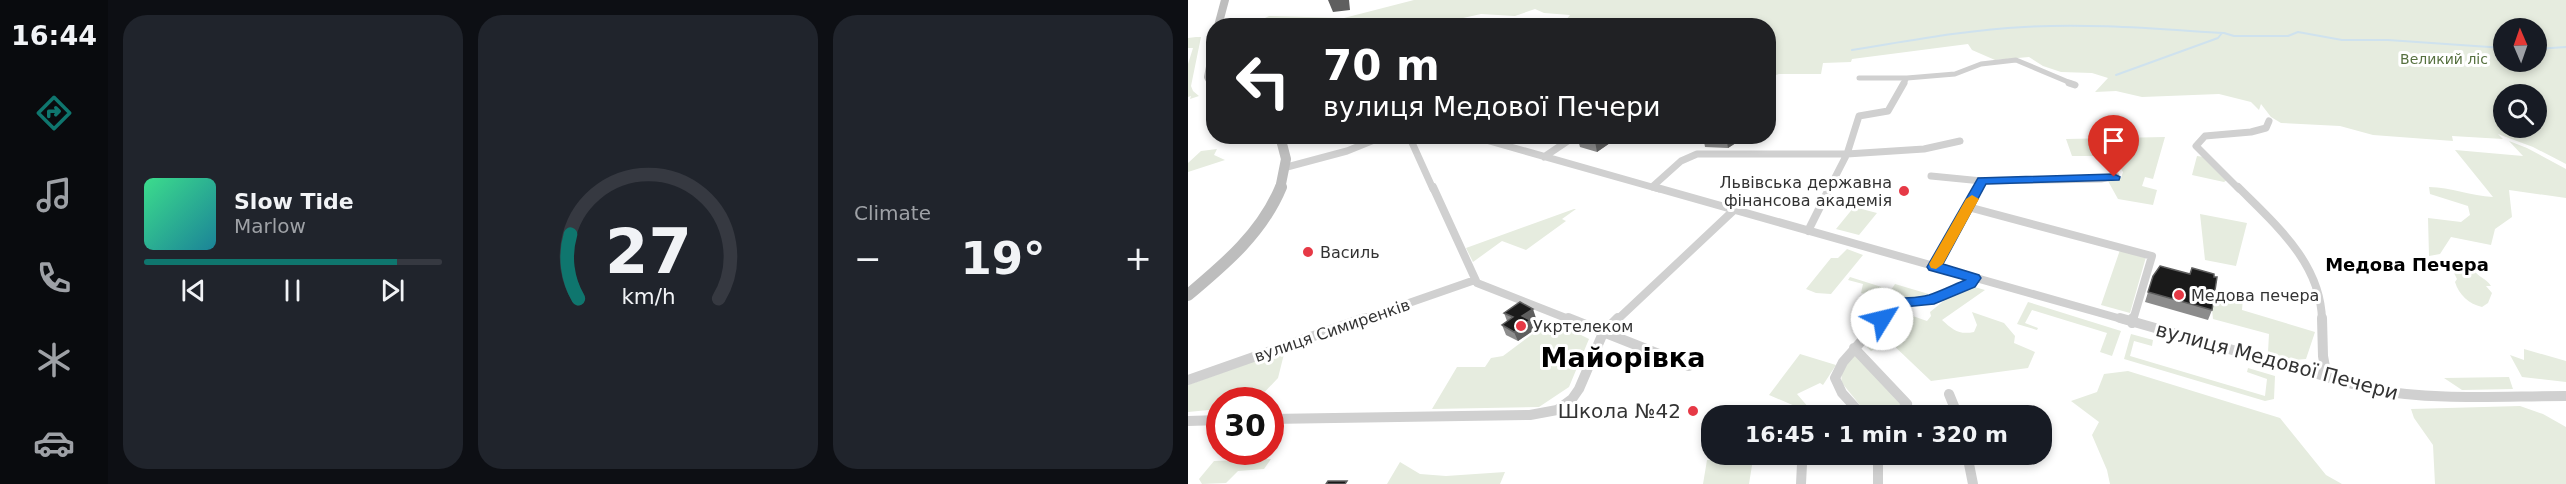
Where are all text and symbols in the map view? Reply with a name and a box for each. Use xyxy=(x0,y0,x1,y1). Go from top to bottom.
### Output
north arrow xyxy=(2493,18,2547,72)
map controls xyxy=(2493,18,2547,138)
text: 16:44 xyxy=(11,20,97,51)
text: 70 m xyxy=(1323,41,1440,90)
icon: left xyxy=(1224,42,1302,120)
park label: Великий ліс xyxy=(2400,51,2488,67)
button: search xyxy=(2493,84,2547,138)
text: вулиця Медової Печери xyxy=(1323,91,1661,122)
icon: directions xyxy=(33,92,75,134)
pin xyxy=(2088,115,2139,177)
icon: arrive xyxy=(2097,124,2130,157)
place label: Львівська державна фінансова академія xyxy=(1719,173,1892,210)
icon: music xyxy=(33,174,75,216)
marker: Львівська державна фінансова академія xyxy=(1897,184,1911,198)
text: Slow Tide xyxy=(234,189,354,214)
text: Climate xyxy=(854,201,931,225)
text: Marlow xyxy=(234,214,306,238)
text: 27 xyxy=(605,215,691,288)
text: 19° xyxy=(960,232,1046,285)
text: − xyxy=(854,239,882,278)
text: + xyxy=(1124,239,1152,278)
place label: Василь xyxy=(1320,243,1380,262)
marker: Василь xyxy=(1301,245,1315,259)
district label: Медова Печера xyxy=(2325,254,2489,275)
icon: phone xyxy=(33,257,75,299)
icon: previous xyxy=(177,274,210,307)
icon: pause xyxy=(276,274,309,307)
icon: next xyxy=(376,274,409,307)
text: km/h xyxy=(621,284,675,309)
place label: Медова печера xyxy=(2191,286,2319,305)
position arrow xyxy=(1850,287,1914,351)
marker: Медова печера xyxy=(2172,288,2186,302)
street label: вулиця Симиренків xyxy=(1252,295,1412,366)
place label: Укртелеком xyxy=(1533,317,1633,336)
street label: вулиця Медової Печери xyxy=(2153,317,2401,405)
marker: Укртелеком xyxy=(1514,319,1528,333)
icon: climate xyxy=(33,339,75,381)
district label: Майорівка xyxy=(1541,342,1705,373)
speed limit sign: 30 xyxy=(1206,387,1284,465)
place label: Школа №42 xyxy=(1558,399,1681,423)
marker: Школа №42 xyxy=(1686,404,1700,418)
icon: car xyxy=(33,422,75,464)
text: 16:45 · 1 min · 320 m xyxy=(1745,422,2008,447)

